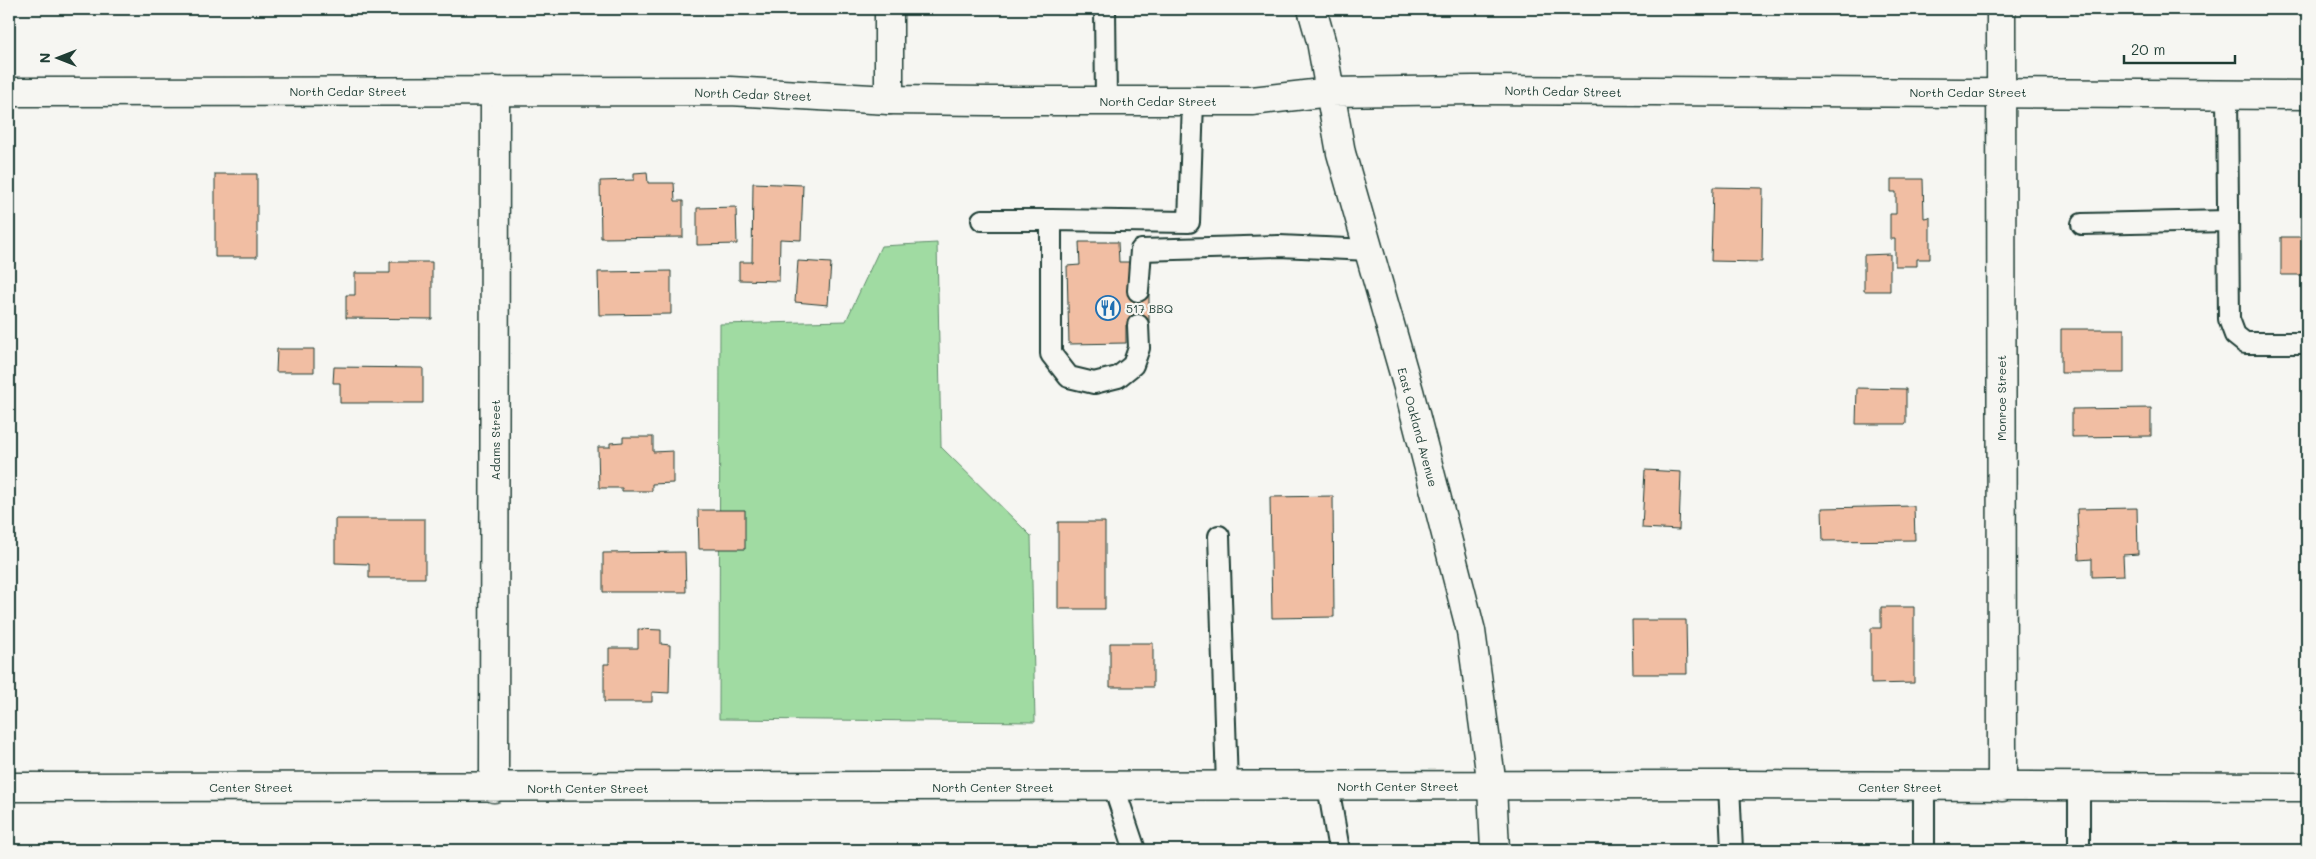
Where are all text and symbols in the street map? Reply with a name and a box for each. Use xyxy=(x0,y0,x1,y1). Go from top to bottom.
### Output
north arrow xyxy=(32,32,82,82)
scale bar xyxy=(2124,32,2235,64)
text: 20 m xyxy=(2131,39,2165,59)
text: N xyxy=(35,53,54,63)
street label: North Cedar Street xyxy=(1504,82,1622,100)
street label: North Cedar Street xyxy=(289,83,407,99)
street label: North Cedar Street xyxy=(694,84,812,104)
street label: North Cedar Street xyxy=(1909,84,2027,100)
street label: North Cedar Street xyxy=(1099,93,1217,109)
restaurant icon: 517 BBQ xyxy=(1095,295,1121,321)
place label: 517 BBQ xyxy=(1126,300,1173,316)
street label: Monroe Street xyxy=(1993,355,2009,441)
street label: East Oakland Avenue xyxy=(1394,366,1442,488)
street label: Adams Street xyxy=(487,400,503,480)
street label: North Center Street xyxy=(1337,778,1459,794)
street label: Center Street xyxy=(209,779,293,795)
street label: North Center Street xyxy=(932,779,1054,795)
street label: Center Street xyxy=(1858,779,1942,795)
street label: North Center Street xyxy=(527,780,649,796)

